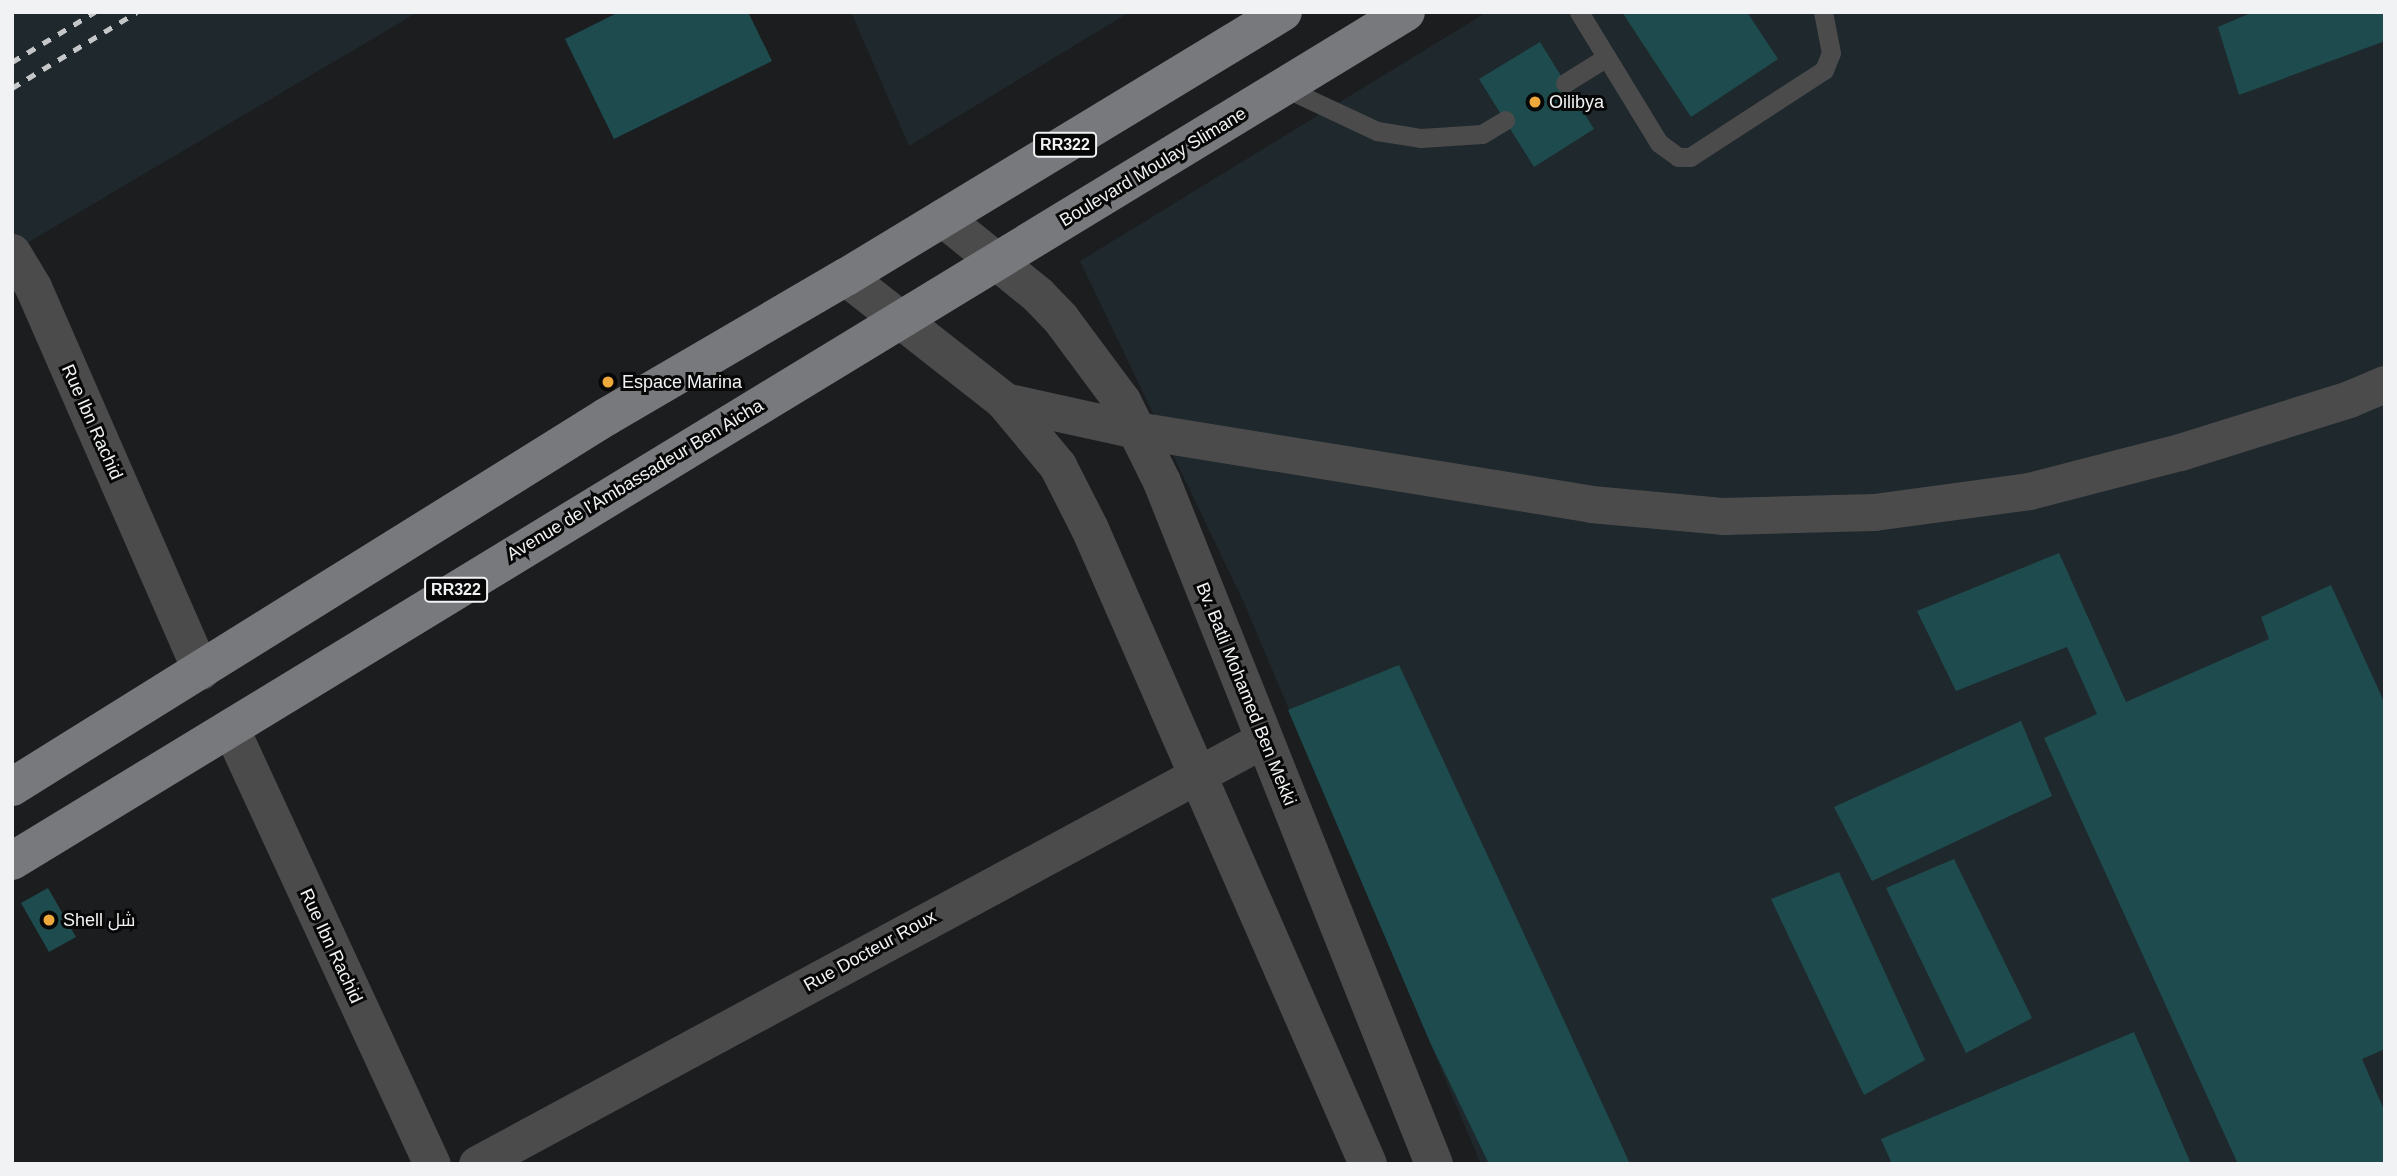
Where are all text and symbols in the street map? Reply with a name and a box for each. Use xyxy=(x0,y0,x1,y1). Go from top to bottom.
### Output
place label: Oilibya xyxy=(1549,91,1604,113)
marker: Oilibya xyxy=(1527,94,1543,110)
street label: Boulevard Moulay Slimane xyxy=(1056,103,1250,231)
road number: RR322 xyxy=(1032,132,1098,158)
street label: Rue Ibn Rachid xyxy=(57,361,127,483)
place label: Espace Marina xyxy=(622,371,742,393)
marker: Espace Marina xyxy=(600,374,616,390)
street label: Avenue de l'Ambassadeur Ben Aicha xyxy=(502,394,768,566)
road number: RR322 xyxy=(423,578,489,603)
street label: Bv. Batli Mohamed Ben Mekki xyxy=(1191,579,1301,809)
street label: Rue Ibn Rachid xyxy=(295,885,367,1007)
street label: Rue Docteur Roux xyxy=(800,906,940,996)
place label: Shell شل xyxy=(63,909,135,931)
marker: Shell شل xyxy=(41,912,57,928)

